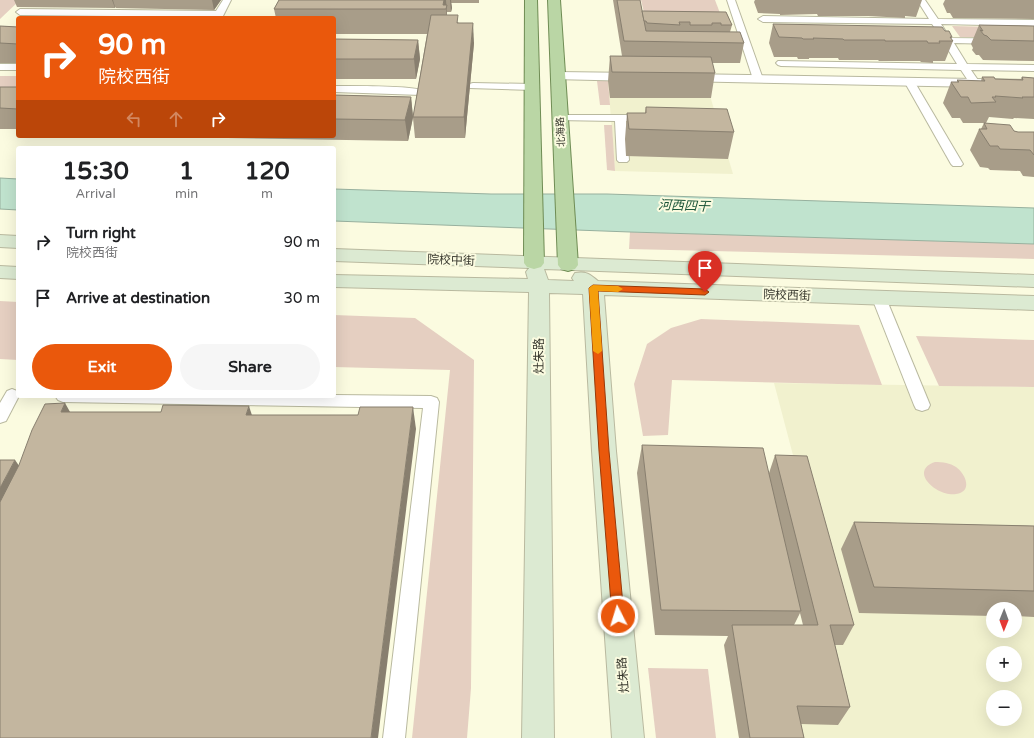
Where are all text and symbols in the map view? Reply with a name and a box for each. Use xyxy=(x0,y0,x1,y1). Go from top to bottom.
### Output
text: 90 m xyxy=(98,28,166,62)
icon: right xyxy=(32,32,84,84)
text: 院校西街 xyxy=(98,66,170,88)
icon: left xyxy=(123,108,145,130)
icon: ahead xyxy=(165,108,187,130)
icon: right xyxy=(207,108,229,130)
street label: 北海路 xyxy=(554,117,568,147)
text: 15:30 xyxy=(62,157,129,186)
text: 1 xyxy=(179,157,194,186)
text: 120 xyxy=(244,157,290,186)
text: Arrival xyxy=(75,186,116,202)
text: min xyxy=(175,186,198,202)
text: m xyxy=(261,186,273,202)
water label: 河西四干 xyxy=(658,197,712,215)
text: Turn right xyxy=(66,224,136,242)
icon: right xyxy=(32,231,54,253)
text: 90 m xyxy=(283,233,320,251)
text: 院校西街 xyxy=(66,245,118,261)
pin xyxy=(688,251,722,292)
street label: 院校中街 xyxy=(427,252,475,268)
icon: arrive xyxy=(694,257,716,279)
icon: arrive xyxy=(32,287,54,309)
street label: 院校西街 xyxy=(763,287,811,303)
text: Arrive at destination xyxy=(66,289,210,307)
text: 30 m xyxy=(283,289,320,307)
street label: 灶朱路 xyxy=(532,338,546,374)
button: Exit xyxy=(32,344,172,390)
button: Share xyxy=(180,344,320,390)
position arrow xyxy=(597,595,639,637)
north arrow xyxy=(986,602,1022,638)
map controls xyxy=(986,602,1022,726)
button: + xyxy=(986,646,1022,682)
street label: 灶朱路 xyxy=(614,656,632,694)
button: − xyxy=(986,690,1022,726)

